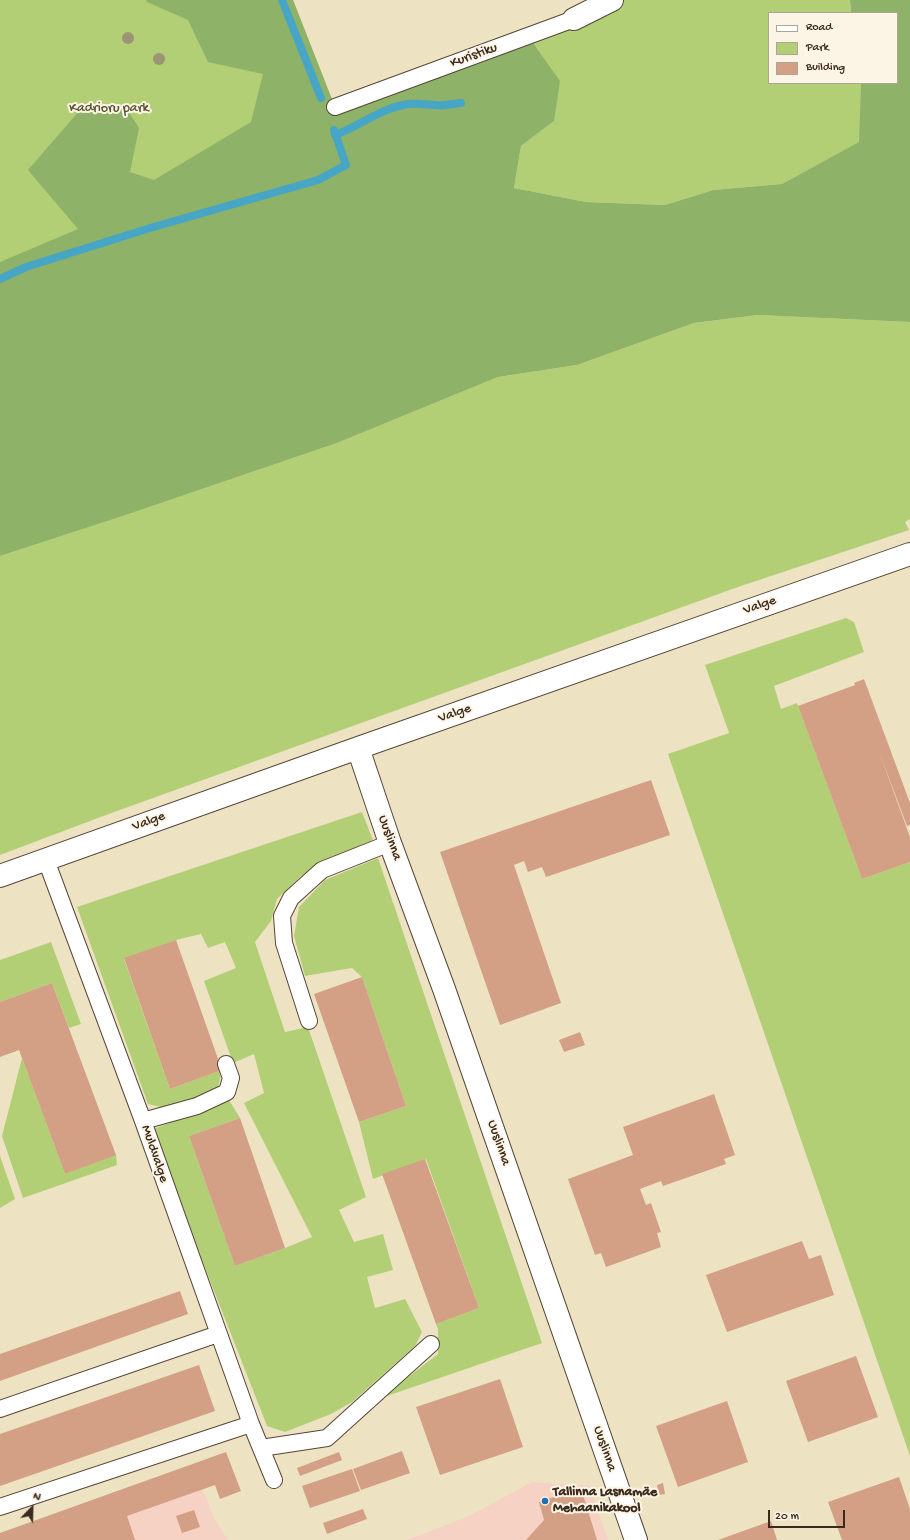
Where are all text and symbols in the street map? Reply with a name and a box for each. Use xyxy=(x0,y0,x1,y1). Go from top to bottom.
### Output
legend xyxy=(768,12,898,84)
text: Road xyxy=(806,21,832,35)
street label: Kuristiku xyxy=(448,40,500,72)
text: Park xyxy=(806,41,829,55)
text: Building xyxy=(806,61,845,75)
park label: Kadrioru park xyxy=(69,101,149,117)
street label: Valge xyxy=(741,593,779,619)
street label: Valge xyxy=(436,701,474,727)
street label: Valge xyxy=(130,808,168,836)
street label: Uuslinna xyxy=(373,813,405,863)
street label: Uuslinna xyxy=(482,1118,514,1168)
street label: Muldvalge xyxy=(136,1123,172,1185)
street label: Uuslinna xyxy=(588,1424,620,1474)
place label: Tallinna Lasnamäe Mehaanikakool xyxy=(553,1485,657,1518)
north arrow xyxy=(12,1488,52,1528)
text: N xyxy=(31,1490,42,1504)
marker: Tallinna Lasnamäe Mehaanikakool xyxy=(540,1496,550,1506)
scale bar xyxy=(770,1502,847,1528)
text: 20 m xyxy=(775,1510,799,1524)

